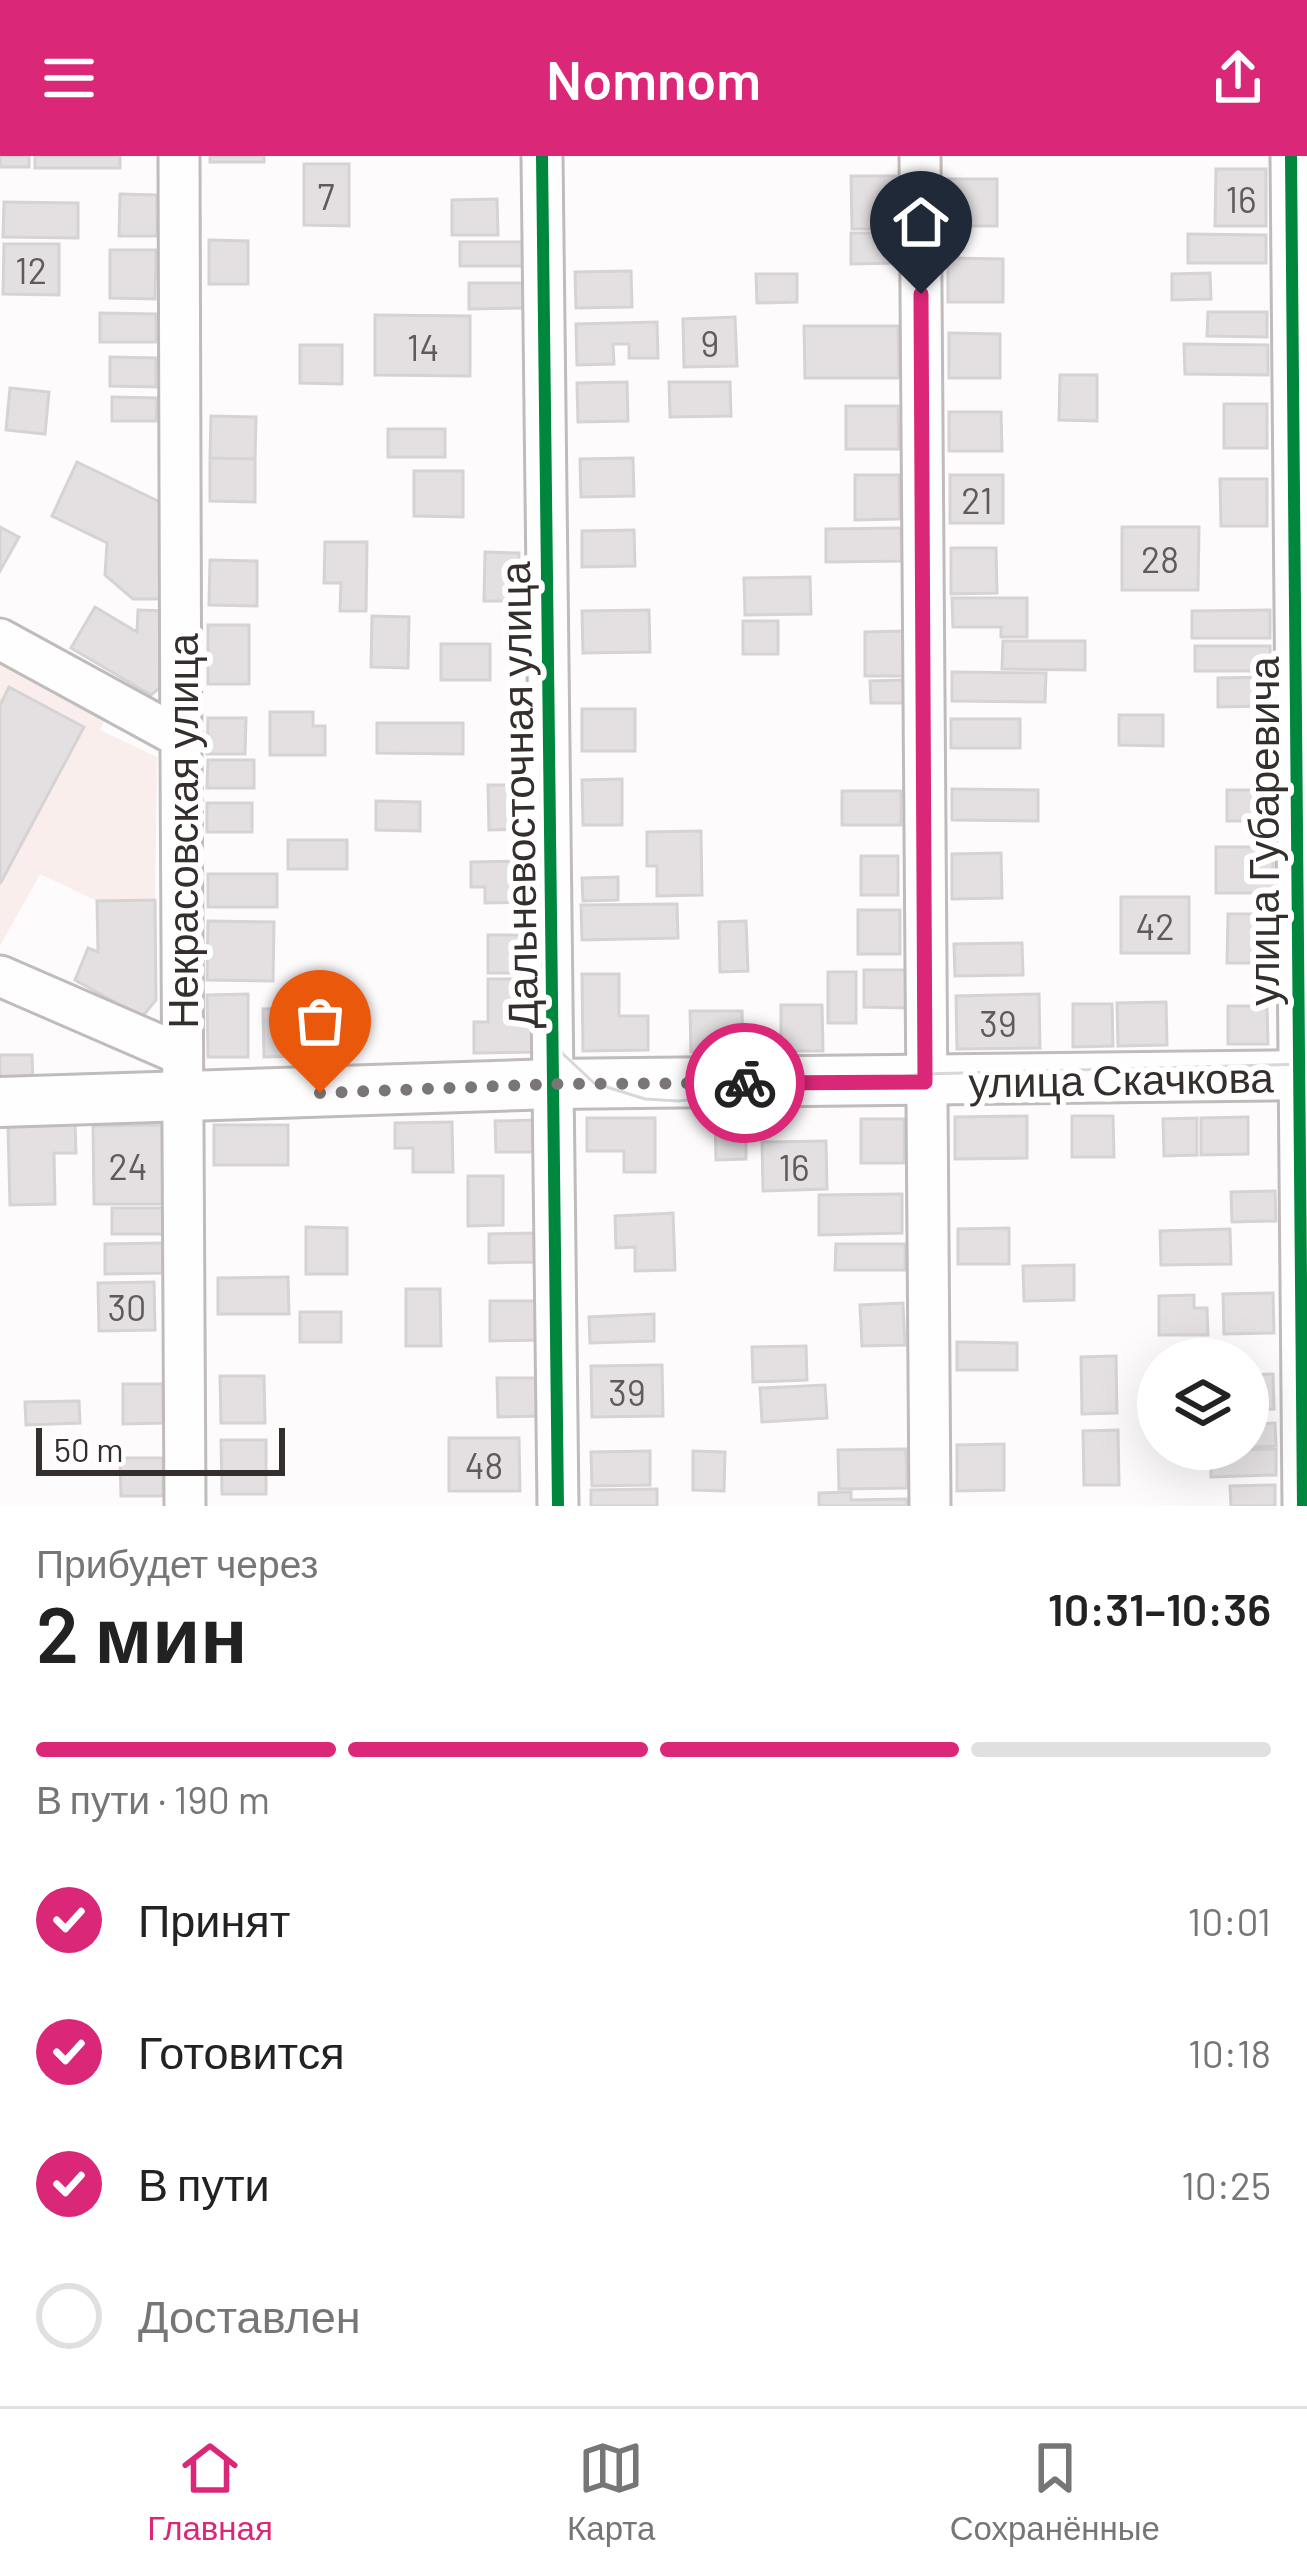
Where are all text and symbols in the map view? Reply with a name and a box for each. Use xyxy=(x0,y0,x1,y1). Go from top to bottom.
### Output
icon: menu xyxy=(36,45,102,111)
icon: share xyxy=(1205,45,1271,111)
text: Nomnom xyxy=(546,46,761,111)
pin xyxy=(870,171,972,294)
house number: 7 xyxy=(317,174,335,217)
house number: 16 xyxy=(1225,177,1257,220)
icon: home xyxy=(888,189,954,255)
house number: 12 xyxy=(15,248,47,291)
house number: 9 xyxy=(701,321,719,364)
house number: 14 xyxy=(407,325,439,368)
house number: 21 xyxy=(961,478,993,521)
house number: 28 xyxy=(1141,537,1179,580)
street label: Дальневосточная улица xyxy=(488,560,547,1029)
street label: Некрасовская улица xyxy=(156,633,207,1029)
street label: улица Губаревича xyxy=(1237,656,1288,1006)
house number: 42 xyxy=(1135,904,1175,947)
pin xyxy=(269,970,371,1093)
icon: bag xyxy=(287,988,353,1054)
house number: 39 xyxy=(979,1001,1017,1044)
courier xyxy=(685,1023,805,1143)
icon: bike xyxy=(712,1050,778,1116)
street label: улица Скачкова xyxy=(968,1050,1275,1107)
house number: 24 xyxy=(108,1144,148,1187)
house number: 16 xyxy=(778,1145,810,1188)
house number: 30 xyxy=(108,1285,146,1328)
map controls xyxy=(1137,1338,1269,1470)
button: layers xyxy=(1137,1338,1269,1470)
house number: 39 xyxy=(608,1370,646,1413)
scale bar xyxy=(36,1422,285,1475)
text: 50 m xyxy=(54,1429,124,1469)
house number: 48 xyxy=(465,1443,503,1486)
text: Прибудет через xyxy=(36,1539,318,1586)
text: 10:31–10:36 xyxy=(1048,1581,1271,1635)
text: 2 мин xyxy=(36,1585,247,1679)
text: В пути · 190 m xyxy=(36,1775,270,1822)
icon: check xyxy=(36,1887,102,1953)
text: Принят xyxy=(138,1892,290,1946)
text: 10:01 xyxy=(1188,1897,1271,1944)
icon: check xyxy=(36,2019,102,2085)
text: Готовится xyxy=(138,2024,345,2078)
text: 10:18 xyxy=(1188,2029,1271,2076)
icon: check xyxy=(36,2151,102,2217)
text: В пути xyxy=(138,2156,270,2210)
text: 10:25 xyxy=(1181,2161,1271,2208)
text: Доставлен xyxy=(138,2288,361,2342)
tab: Главная xyxy=(147,2435,273,2548)
tab: Карта xyxy=(567,2435,655,2548)
tab: Сохранённые xyxy=(950,2435,1160,2548)

